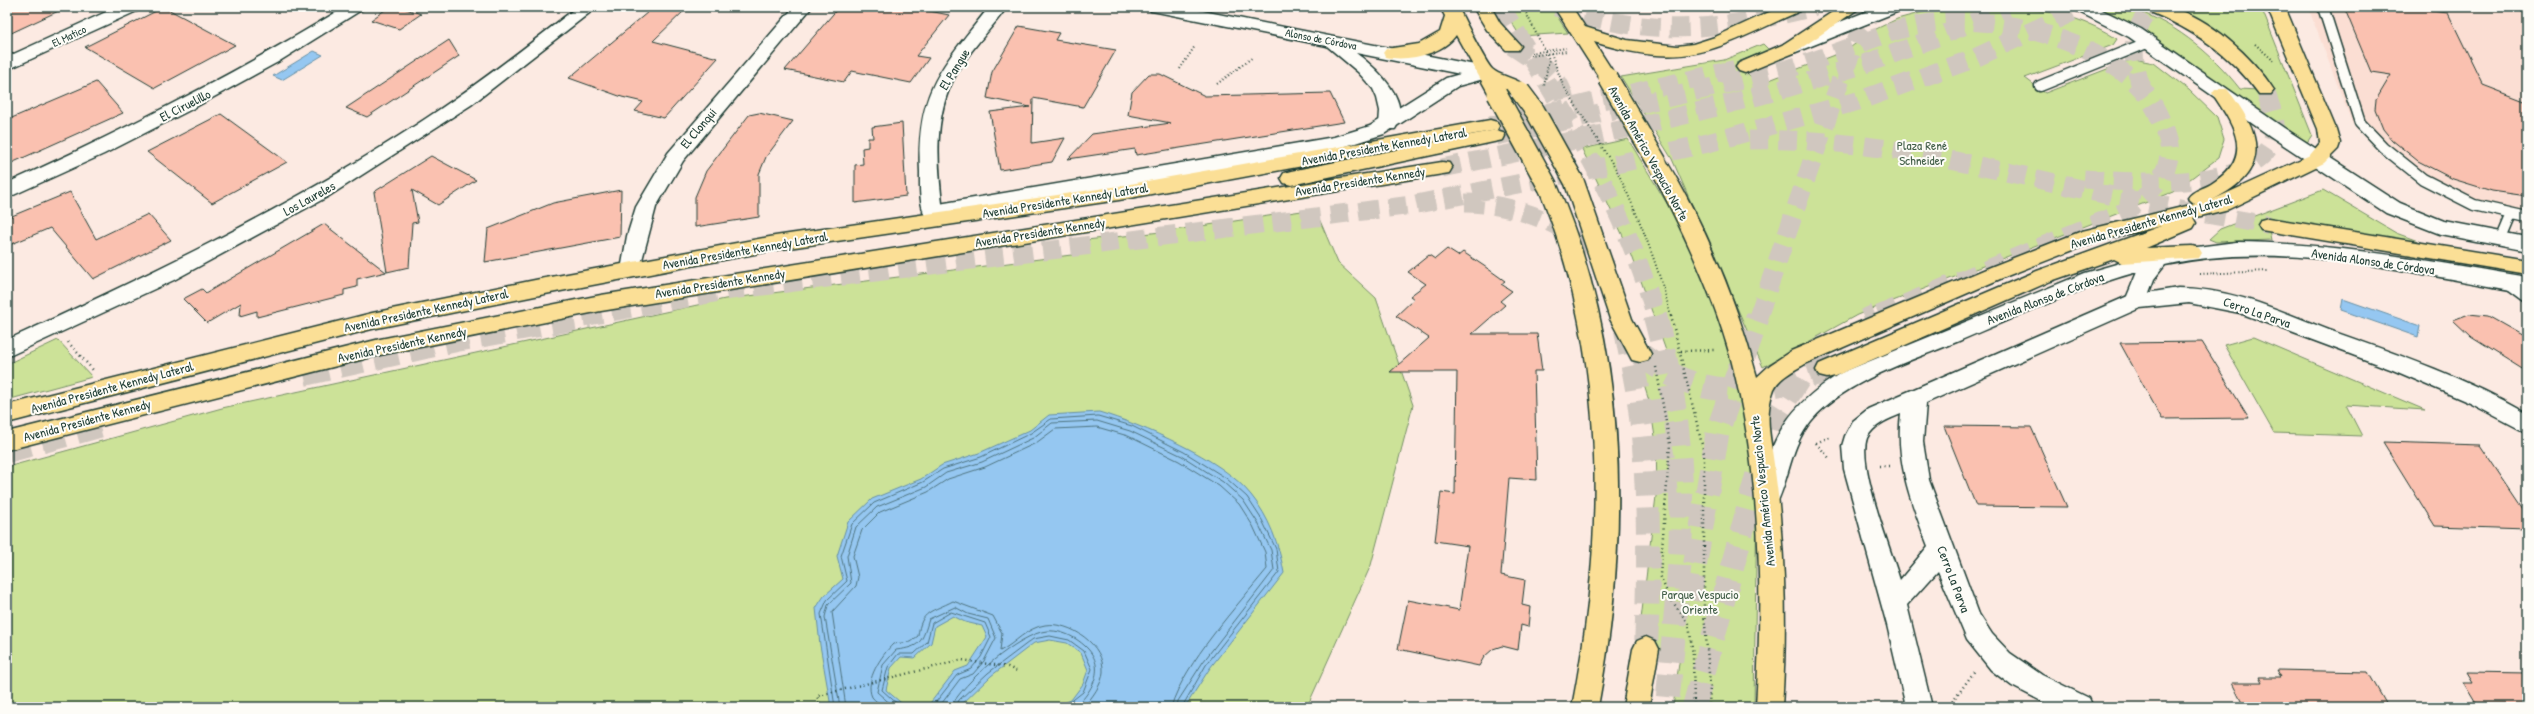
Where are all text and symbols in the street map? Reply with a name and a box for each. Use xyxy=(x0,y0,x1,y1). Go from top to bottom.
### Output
street label: El Matico xyxy=(50,22,89,50)
street label: Alonso de Córdova xyxy=(1284,25,1358,53)
street label: El Pangue xyxy=(934,45,974,93)
street label: Avenida Américo Vespucio Norte xyxy=(1604,82,1694,224)
street label: El Ciruelillo xyxy=(156,85,214,125)
street label: El Clonqui xyxy=(676,104,720,152)
street label: Avenida Presidente Kennedy Lateral xyxy=(1300,123,1469,169)
park label: Plaza René Schneider xyxy=(1897,136,1947,169)
street label: Avenida Presidente Kennedy xyxy=(1294,162,1427,200)
street label: Los Laureles xyxy=(280,176,338,220)
street label: Avenida Presidente Kennedy Lateral xyxy=(981,178,1150,222)
street label: Avenida Presidente Kennedy Lateral xyxy=(2068,189,2234,253)
street label: Avenida Presidente Kennedy xyxy=(974,213,1107,251)
street label: Avenida Presidente Kennedy Lateral xyxy=(661,227,830,273)
street label: Avenida Alonso de Córdova xyxy=(2310,243,2436,279)
street label: Avenida Presidente Kennedy xyxy=(654,264,787,302)
street label: Avenida Alonso de Córdova xyxy=(1984,267,2106,329)
street label: Avenida Presidente Kennedy Lateral xyxy=(342,284,510,336)
street label: Cerro La Parva xyxy=(2221,292,2293,332)
street label: Avenida Presidente Kennedy xyxy=(336,321,469,366)
street label: Avenida Presidente Kennedy Lateral xyxy=(29,357,196,417)
street label: Avenida Presidente Kennedy xyxy=(21,394,153,446)
street label: Avenida Américo Vespucio Norte xyxy=(1745,415,1779,567)
street label: Cerro La Parva xyxy=(1933,543,1975,615)
park label: Parque Vespucio Oriente xyxy=(1661,585,1739,618)

